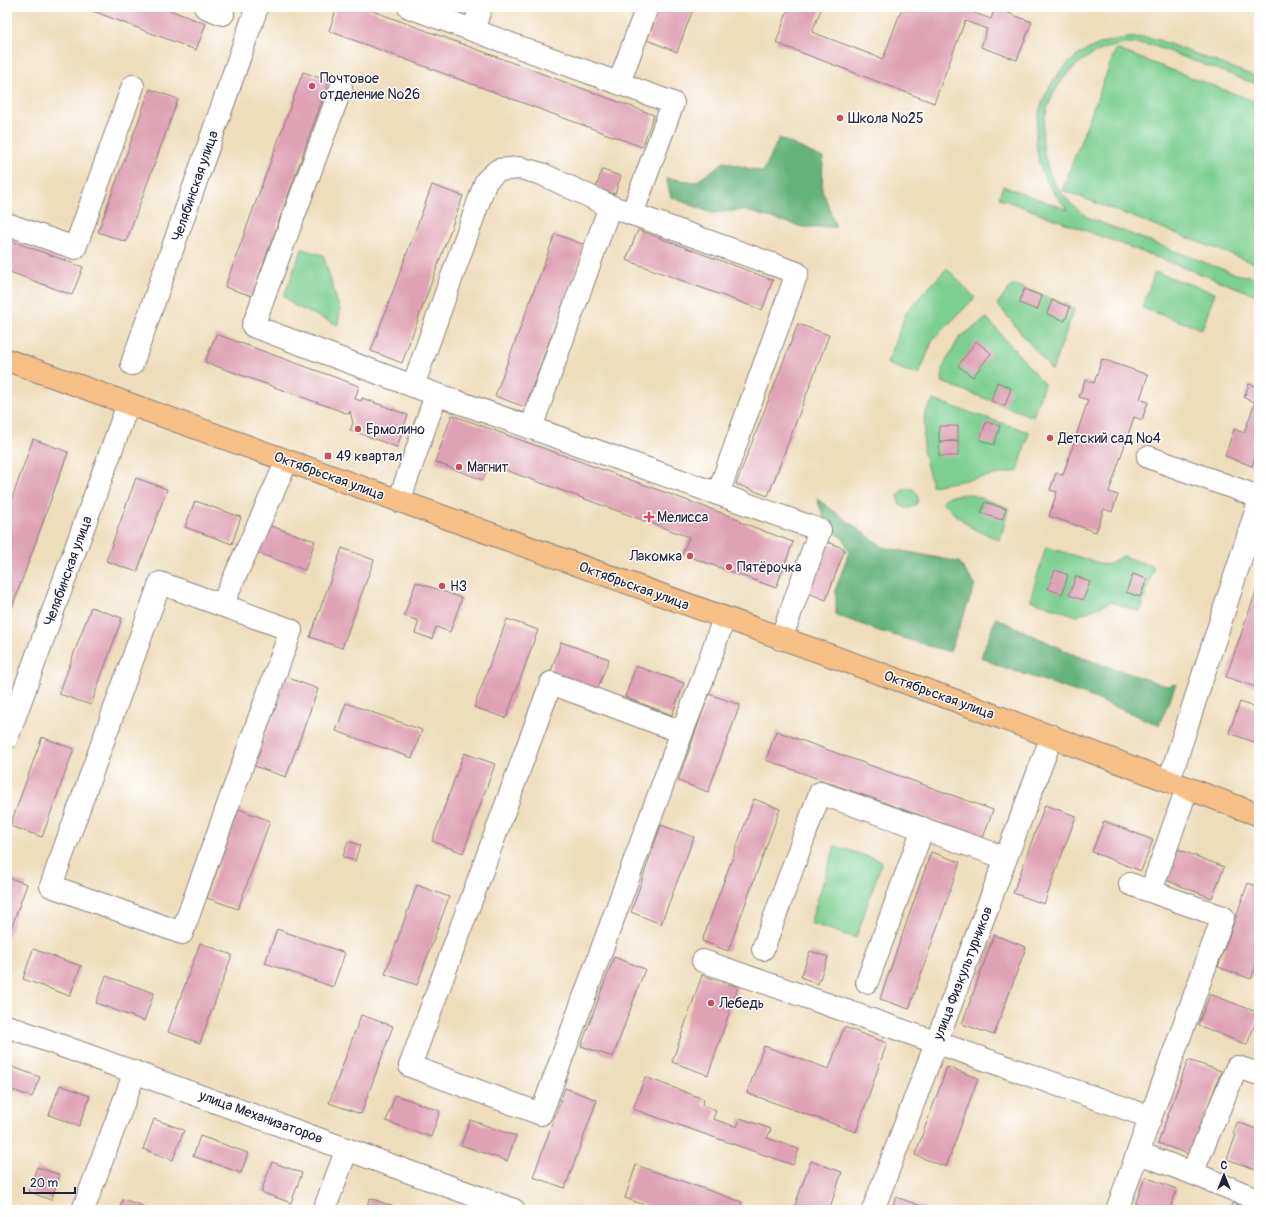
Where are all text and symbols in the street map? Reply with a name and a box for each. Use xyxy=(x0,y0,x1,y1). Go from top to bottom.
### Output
place label: Почтовое отделение №26 xyxy=(320,70,420,103)
marker: Почтовое отделение №26 xyxy=(307,81,317,91)
place label: Школа №25 xyxy=(848,110,924,127)
marker: Школа №25 xyxy=(835,113,845,123)
street label: Челябинская улица xyxy=(168,128,222,244)
place label: Ермолино xyxy=(366,421,425,438)
marker: Ермолино xyxy=(353,424,363,434)
place label: Детский сад №4 xyxy=(1057,430,1161,447)
marker: Детский сад №4 xyxy=(1045,433,1055,443)
street label: Октябрьская улица xyxy=(272,448,386,504)
place label: 49 квартал xyxy=(336,448,403,465)
marker: 49 квартал xyxy=(323,451,333,461)
place label: Магнит xyxy=(467,459,509,476)
marker: Магнит xyxy=(454,462,464,472)
place label: Мелисса xyxy=(657,509,708,526)
marker: Мелисса xyxy=(644,512,654,522)
street label: Челябинская улица xyxy=(40,514,96,628)
place label: Лакомка xyxy=(628,548,682,565)
marker: Лакомка xyxy=(685,551,695,561)
street label: Октябрьская улица xyxy=(577,558,691,614)
place label: Пятёрочка xyxy=(737,559,801,576)
marker: Пятёрочка xyxy=(724,562,734,572)
place label: НЗ xyxy=(450,578,467,595)
marker: НЗ xyxy=(437,581,447,591)
street label: Октябрьская улица xyxy=(882,667,996,723)
street label: улица Физкультурников xyxy=(929,904,996,1043)
place label: Лебедь xyxy=(718,995,764,1012)
marker: Лебедь xyxy=(706,998,716,1008)
street label: улица Механизаторов xyxy=(196,1086,325,1147)
north arrow xyxy=(1204,1155,1244,1195)
text: С xyxy=(1221,1159,1228,1172)
scale bar xyxy=(24,1169,75,1195)
text: 20 m xyxy=(30,1176,59,1191)

